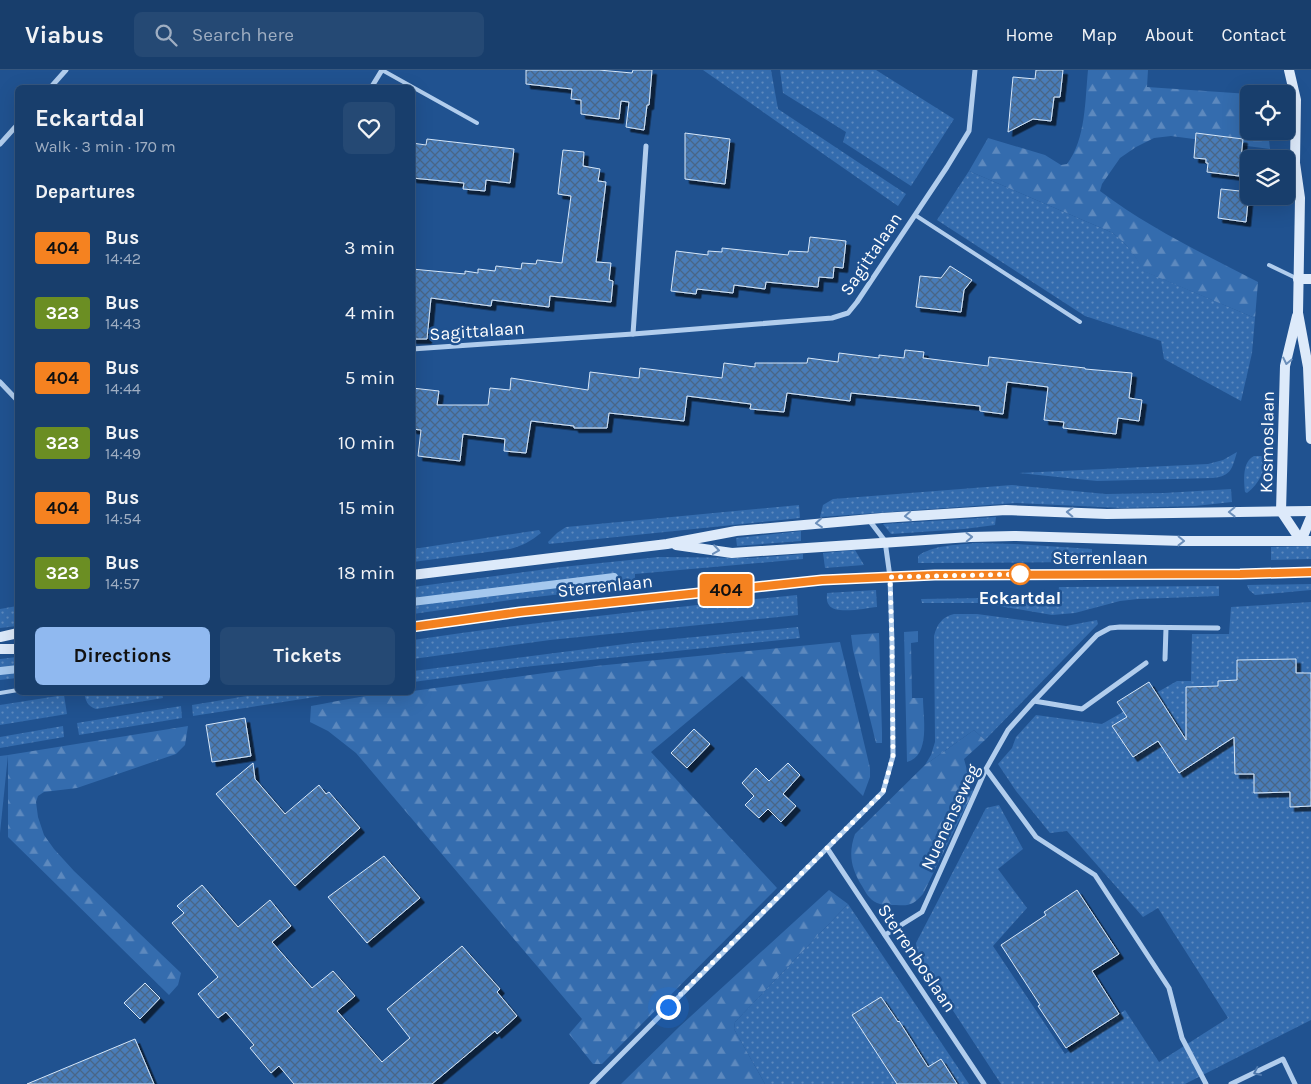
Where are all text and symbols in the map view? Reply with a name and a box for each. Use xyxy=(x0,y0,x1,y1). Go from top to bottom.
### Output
search box xyxy=(134,12,484,57)
text: Viabus xyxy=(25,21,104,49)
icon: search xyxy=(152,21,180,49)
text: Search here xyxy=(192,24,294,46)
text: Home xyxy=(1005,24,1053,46)
text: Map xyxy=(1081,24,1117,46)
text: About xyxy=(1145,24,1194,46)
text: Contact xyxy=(1222,24,1286,46)
map controls xyxy=(1240,85,1295,205)
button: locate xyxy=(1240,85,1295,140)
button: heart xyxy=(343,102,395,154)
text: Eckartdal xyxy=(35,104,145,132)
text: Walk · 3 min · 170 m xyxy=(35,137,176,156)
button: layers xyxy=(1240,150,1295,205)
text: Departures xyxy=(35,181,135,203)
street label: Sagittalaan xyxy=(835,208,907,300)
text: Bus xyxy=(105,227,139,249)
text: 404 xyxy=(46,237,79,259)
text: 3 min xyxy=(344,237,395,259)
text: 14:42 xyxy=(105,249,141,268)
text: Bus xyxy=(105,292,139,314)
text: 323 xyxy=(46,302,79,324)
text: 4 min xyxy=(345,302,395,324)
text: 14:43 xyxy=(105,314,141,333)
street label: Sagittalaan xyxy=(429,317,525,345)
one-way arrow xyxy=(1282,356,1293,365)
text: Bus xyxy=(105,357,139,379)
text: 404 xyxy=(46,367,79,389)
text: 5 min xyxy=(345,367,395,389)
text: 14:44 xyxy=(105,379,141,398)
street label: Kosmoslaan xyxy=(1255,391,1279,493)
text: Bus xyxy=(105,422,139,444)
text: 323 xyxy=(46,432,79,454)
text: 10 min xyxy=(338,432,395,454)
text: 14:49 xyxy=(105,444,141,463)
text: Bus xyxy=(105,487,139,509)
text: 404 xyxy=(46,497,79,519)
text: 15 min xyxy=(339,497,395,519)
one-way arrow xyxy=(1066,507,1074,518)
one-way arrow xyxy=(1228,507,1236,517)
text: 14:54 xyxy=(105,509,141,528)
one-way arrow xyxy=(903,511,911,522)
one-way arrow xyxy=(815,517,823,528)
one-way arrow xyxy=(965,531,973,542)
one-way arrow xyxy=(1177,536,1185,546)
one-way arrow xyxy=(711,545,720,555)
street label: Sterrenlaan xyxy=(1052,547,1148,569)
text: Bus xyxy=(105,552,139,574)
text: 323 xyxy=(46,562,79,584)
text: 18 min xyxy=(338,562,395,584)
marker: Eckartdal xyxy=(1009,563,1031,585)
street label: Sterrenlaan xyxy=(556,570,654,602)
text: 14:57 xyxy=(105,574,139,593)
line badge: 404 xyxy=(697,574,755,606)
text: 404 xyxy=(710,579,742,601)
place label: Eckartdal xyxy=(979,587,1061,609)
button: Directions xyxy=(35,627,210,685)
button: Tickets xyxy=(220,627,395,685)
street label: Nuenenseweg xyxy=(916,760,984,874)
street label: Sterrenboslaan xyxy=(873,900,961,1016)
your location xyxy=(656,995,681,1020)
one-way arrow xyxy=(1253,1065,1262,1076)

